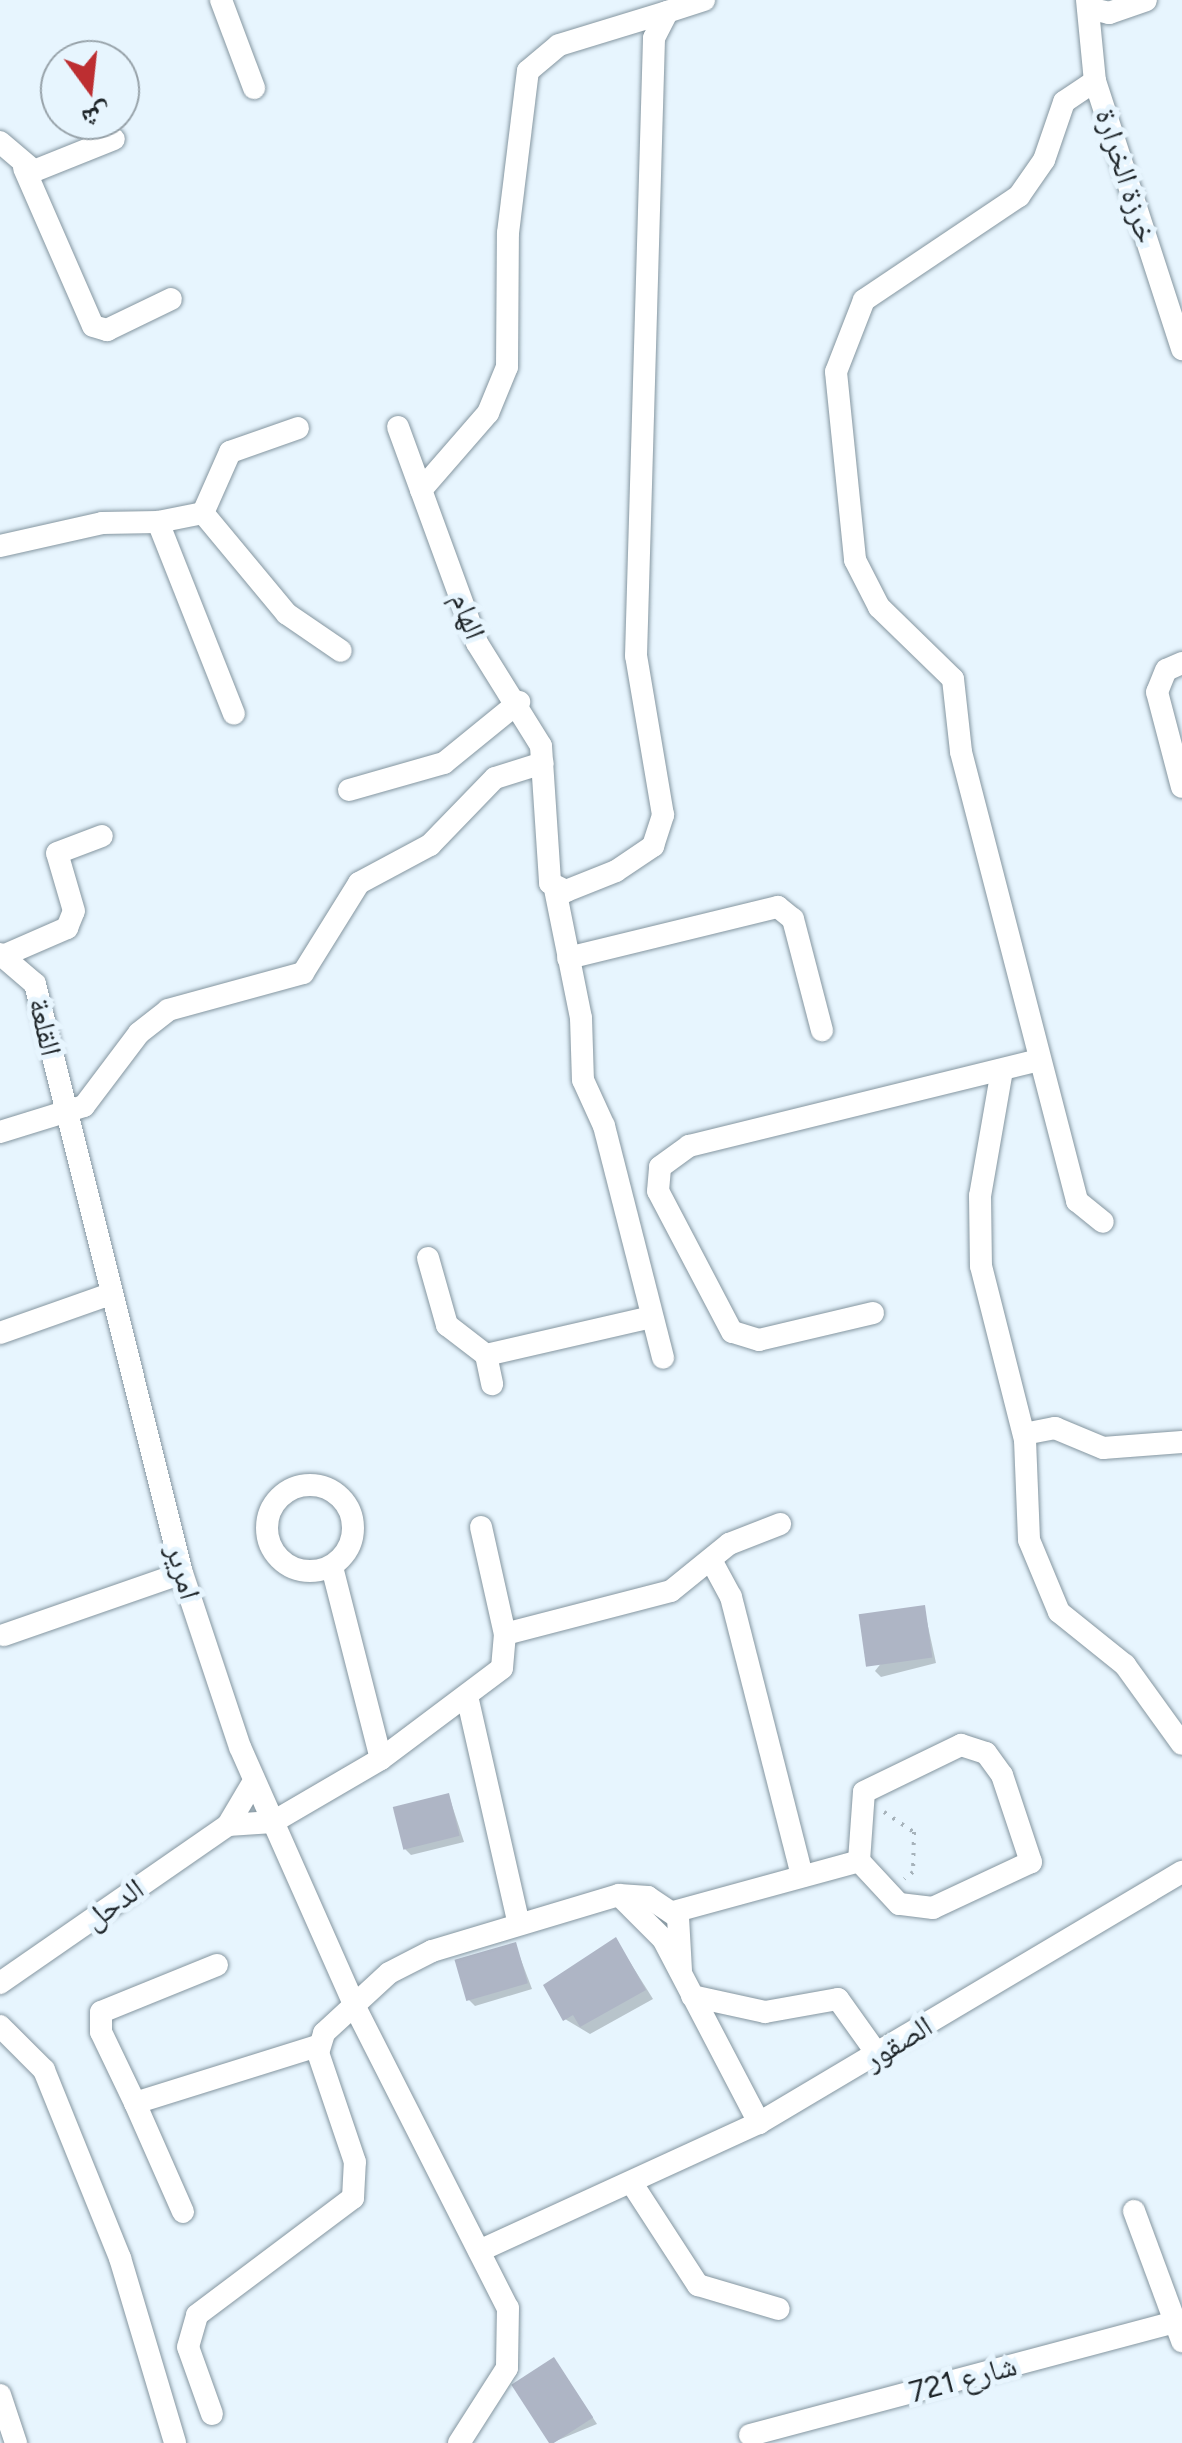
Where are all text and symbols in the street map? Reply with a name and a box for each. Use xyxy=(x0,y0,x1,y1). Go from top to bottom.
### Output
north arrow xyxy=(40,40,140,140)
text: ش xyxy=(78,97,116,137)
street label: خرزة الخرارة xyxy=(1087,104,1165,248)
street label: الهام xyxy=(443,588,493,644)
street label: القلعة xyxy=(21,994,69,1060)
street label: امرير xyxy=(158,1540,208,1604)
street label: الدحل xyxy=(77,1871,151,1937)
street label: الصقور xyxy=(857,2008,939,2078)
street label: شارع 721 xyxy=(905,2347,1021,2411)

